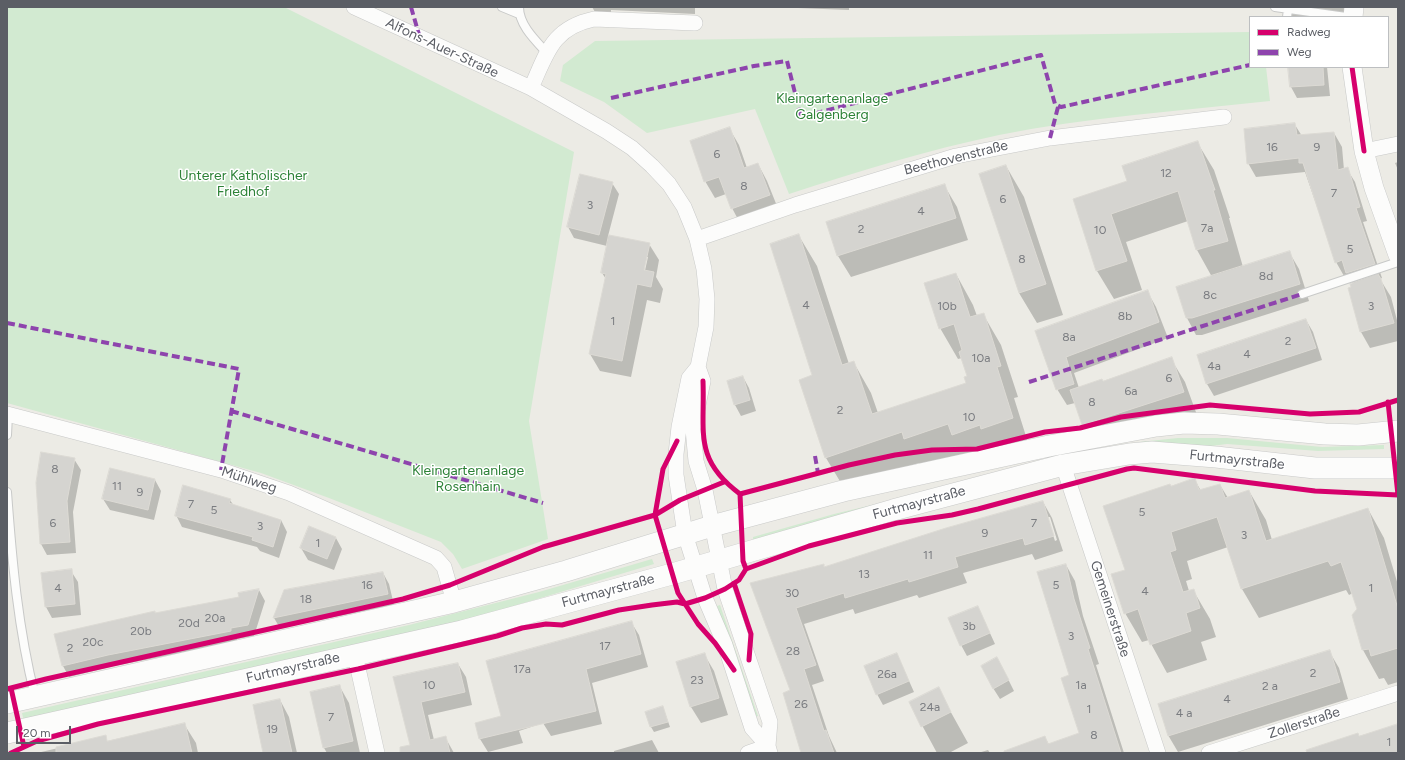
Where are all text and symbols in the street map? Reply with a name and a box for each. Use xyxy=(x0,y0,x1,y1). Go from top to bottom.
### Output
street label: Alfons-Auer-Straße xyxy=(383,14,501,82)
legend xyxy=(1249,16,1389,68)
text: Radweg xyxy=(1287,25,1331,39)
text: Weg xyxy=(1287,45,1312,59)
park label: Kleingartenanlage Galgenberg xyxy=(776,91,888,124)
street label: Beethovenstraße xyxy=(902,137,1010,179)
house number: 16 xyxy=(1266,140,1278,154)
house number: 9 xyxy=(1314,140,1320,154)
house number: 6 xyxy=(714,147,720,161)
house number: 12 xyxy=(1160,166,1172,180)
park label: Unterer Katholischer Friedhof xyxy=(179,168,307,200)
house number: 8 xyxy=(740,179,748,193)
house number: 7 xyxy=(1331,186,1337,200)
house number: 6 xyxy=(1000,192,1006,206)
house number: 3 xyxy=(587,198,593,212)
house number: 4 xyxy=(917,204,925,218)
house number: 7a xyxy=(1201,221,1213,235)
house number: 2 xyxy=(858,222,864,236)
house number: 10 xyxy=(1094,223,1106,237)
house number: 5 xyxy=(1347,242,1353,256)
house number: 8 xyxy=(1018,252,1026,266)
house number: 8d xyxy=(1259,269,1273,283)
house number: 8c xyxy=(1203,288,1217,302)
house number: 4 xyxy=(802,298,810,312)
house number: 10b xyxy=(937,299,957,313)
house number: 3 xyxy=(1368,299,1374,313)
house number: 8b xyxy=(1118,309,1132,323)
house number: 1 xyxy=(611,314,615,328)
house number: 8a xyxy=(1062,330,1076,344)
house number: 2 xyxy=(1285,334,1291,348)
house number: 4 xyxy=(1243,347,1251,361)
house number: 10a xyxy=(972,351,990,365)
house number: 4a xyxy=(1207,359,1221,373)
house number: 6 xyxy=(1166,371,1172,385)
house number: 6a xyxy=(1125,384,1137,398)
house number: 8 xyxy=(1088,395,1096,409)
house number: 2 xyxy=(837,403,843,417)
house number: 10 xyxy=(963,410,975,424)
street label: Furtmayrstraße xyxy=(1189,447,1285,473)
house number: 8 xyxy=(51,462,59,476)
street label: Mühlweg xyxy=(219,463,279,497)
park label: Kleingartenanlage Rosenhain xyxy=(412,463,524,496)
house number: 11 xyxy=(112,479,122,493)
street label: Furtmayrstraße xyxy=(871,483,967,523)
house number: 9 xyxy=(137,485,143,499)
house number: 7 xyxy=(188,497,194,511)
house number: 5 xyxy=(211,503,217,517)
house number: 5 xyxy=(1139,505,1145,519)
house number: 6 xyxy=(50,516,56,530)
house number: 7 xyxy=(1031,516,1037,530)
house number: 3 xyxy=(257,519,263,533)
house number: 9 xyxy=(982,526,988,540)
house number: 3 xyxy=(1241,528,1247,542)
house number: 1 xyxy=(316,536,320,550)
house number: 11 xyxy=(923,548,933,562)
street label: Gemeinerstraße xyxy=(1086,559,1134,659)
house number: 13 xyxy=(858,567,870,581)
street label: Furtmayrstraße xyxy=(560,571,656,611)
house number: 16 xyxy=(361,578,373,592)
house number: 5 xyxy=(1053,578,1059,592)
house number: 4 xyxy=(54,581,62,595)
house number: 1 xyxy=(1369,581,1373,595)
house number: 4 xyxy=(1141,584,1149,598)
house number: 30 xyxy=(785,586,799,600)
house number: 18 xyxy=(300,592,312,606)
house number: 20a xyxy=(205,611,225,625)
house number: 20d xyxy=(178,616,200,630)
house number: 3b xyxy=(962,619,976,633)
house number: 20b xyxy=(130,624,152,638)
house number: 3 xyxy=(1068,629,1074,643)
house number: 20c xyxy=(83,635,103,649)
house number: 17 xyxy=(599,639,611,653)
house number: 2 xyxy=(67,641,73,655)
house number: 28 xyxy=(786,644,800,658)
street label: Furtmayrstraße xyxy=(245,649,341,687)
house number: 17a xyxy=(513,662,531,676)
house number: 2 xyxy=(1310,666,1316,680)
house number: 26a xyxy=(877,667,897,681)
house number: 23 xyxy=(690,673,704,687)
house number: 10 xyxy=(423,678,435,692)
house number: 1a xyxy=(1075,678,1087,692)
house number: 2 a xyxy=(1262,679,1278,693)
house number: 4 xyxy=(1223,692,1231,706)
house number: 26 xyxy=(794,697,808,711)
house number: 24a xyxy=(920,700,940,714)
house number: 1 xyxy=(1087,702,1091,716)
street label: Zollerstraße xyxy=(1266,703,1342,743)
house number: 4 a xyxy=(1176,706,1192,720)
house number: 7 xyxy=(328,710,334,724)
scale bar xyxy=(18,718,73,744)
house number: 19 xyxy=(266,722,278,736)
text: 20 m xyxy=(23,726,51,740)
house number: 8 xyxy=(1090,728,1098,742)
house number: 1 xyxy=(1387,735,1391,749)

